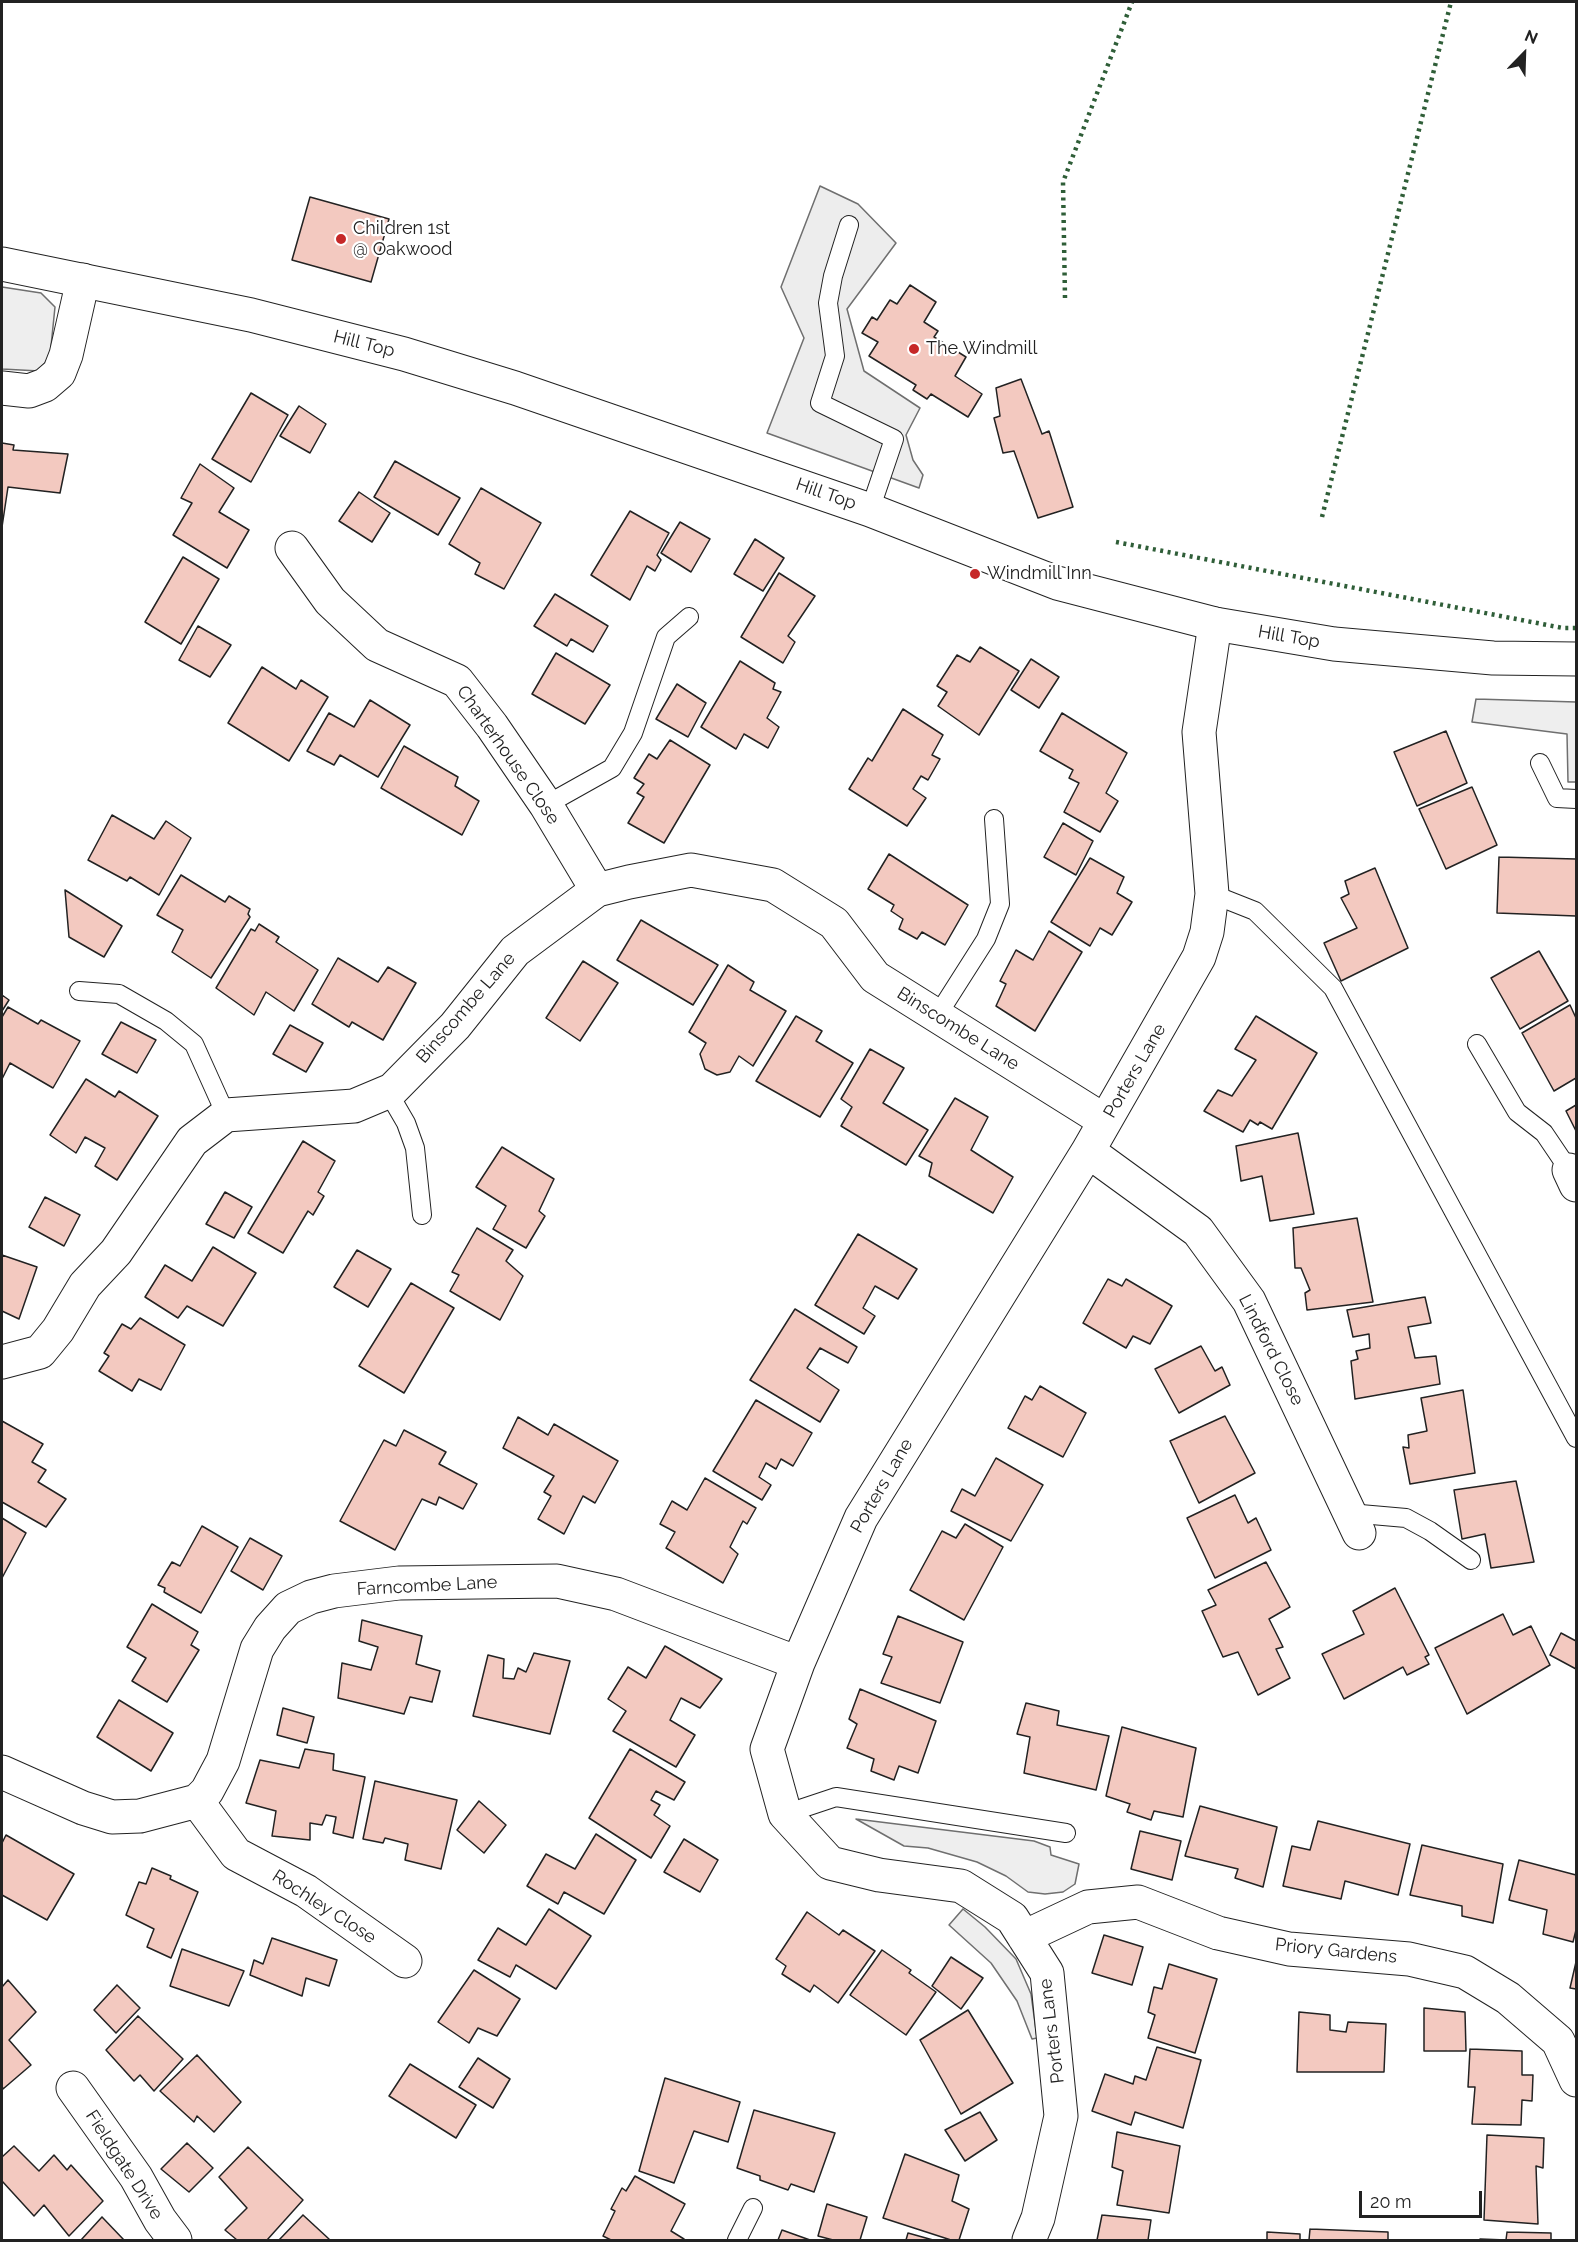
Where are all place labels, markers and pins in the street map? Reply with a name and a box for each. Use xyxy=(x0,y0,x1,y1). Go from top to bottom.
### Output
place label: Children 1st @ Oakwood xyxy=(353,218,452,260)
marker: Children 1st @ Oakwood xyxy=(334,232,348,246)
place label: The Windmill xyxy=(926,338,1037,360)
marker: The Windmill xyxy=(907,342,921,356)
place label: Windmill Inn xyxy=(987,563,1092,585)
marker: Windmill Inn xyxy=(968,567,982,581)

